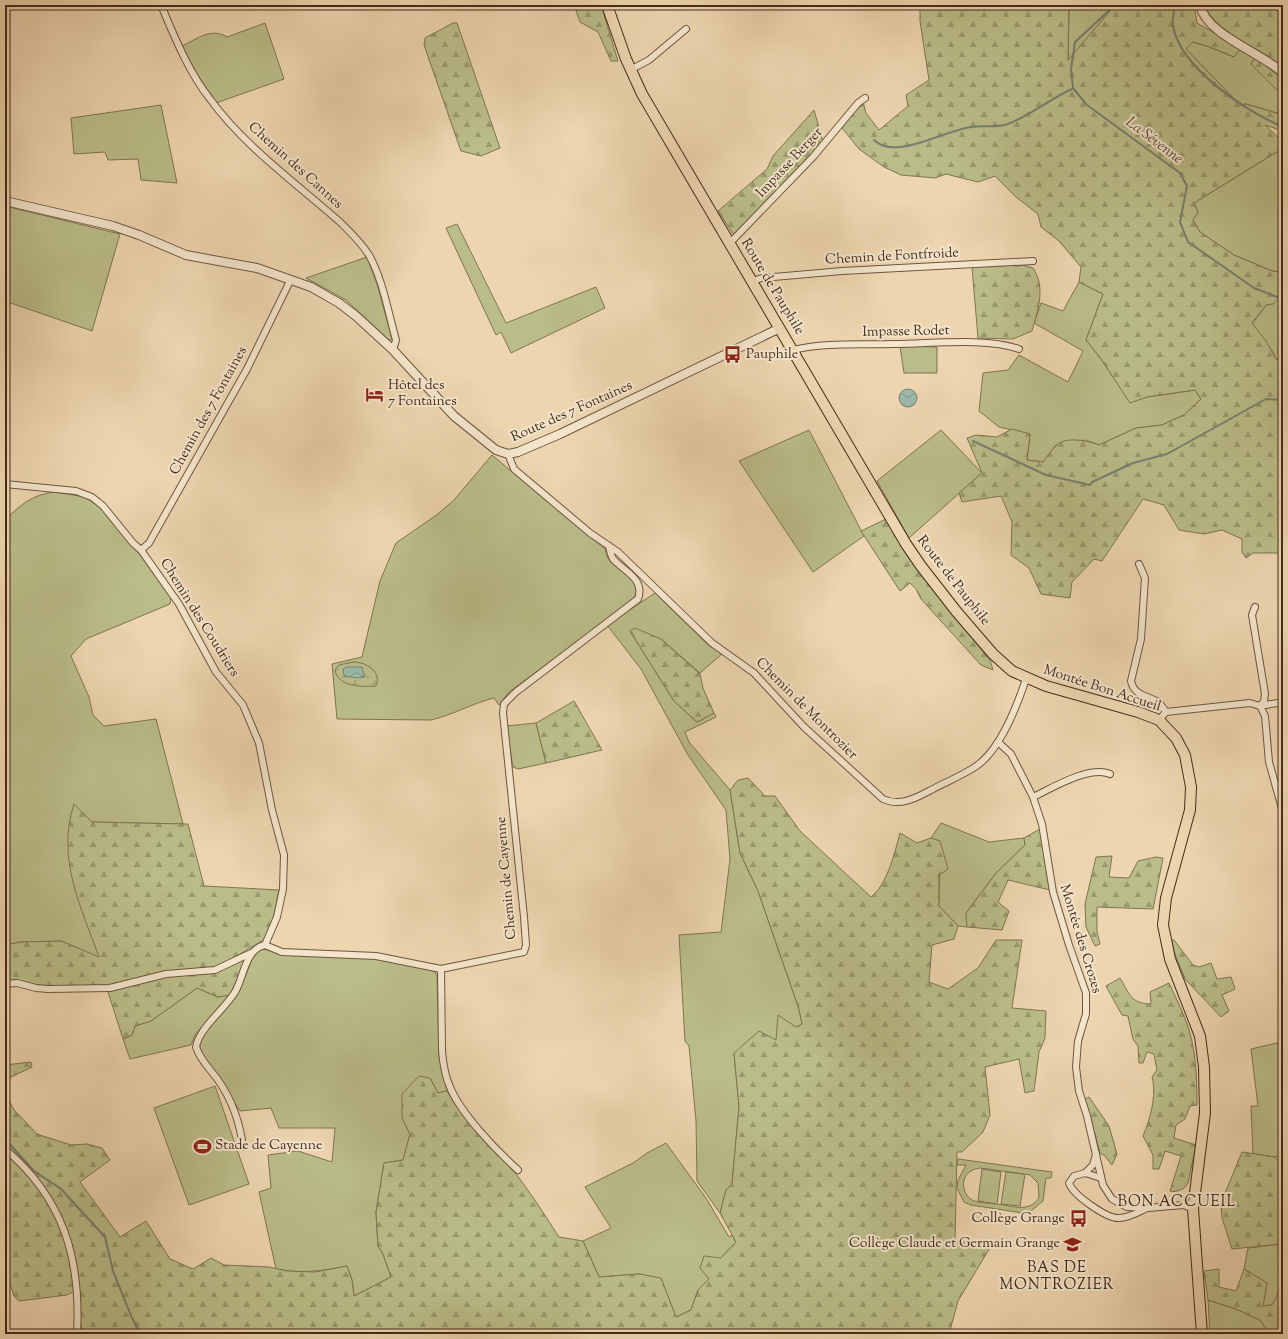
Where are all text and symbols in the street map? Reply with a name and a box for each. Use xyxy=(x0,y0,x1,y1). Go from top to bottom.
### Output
water label: La Sévenne xyxy=(1121,112,1187,170)
street label: Chemin des Cannes xyxy=(243,118,347,214)
street label: Impasse Berger xyxy=(752,123,828,203)
street label: Route de Pauphile xyxy=(735,235,809,339)
street label: Chemin de Fontfroide xyxy=(825,244,959,270)
street label: Impasse Rodet xyxy=(862,321,950,343)
street label: Chemin des 7 Fontaines xyxy=(165,343,253,479)
bus stop icon: Pauphile xyxy=(723,345,743,365)
place label: Pauphile xyxy=(746,345,798,365)
place label: Hôtel des 7 Fontaines xyxy=(388,376,457,412)
street label: Route des 7 Fontaines xyxy=(508,376,636,448)
hotel icon: Hôtel des 7 Fontaines xyxy=(365,384,385,404)
street label: Route de Pauphile xyxy=(912,532,994,630)
street label: Chemin des Coudriers xyxy=(154,555,244,681)
street label: Chemin de Montrozier xyxy=(750,653,862,765)
street label: Montée Bon Accueil xyxy=(1041,661,1164,718)
street label: Chemin de Cayenne xyxy=(492,816,522,940)
street label: Montée des Crozes xyxy=(1054,882,1106,996)
sports icon: Stade de Cayenne xyxy=(192,1136,212,1156)
place label: Stade de Cayenne xyxy=(215,1136,322,1156)
district label: BON ACCUEIL xyxy=(1117,1192,1237,1213)
place label: Collège Grange xyxy=(971,1209,1065,1229)
bus stop icon: Collège Grange xyxy=(1068,1209,1088,1229)
place label: Collège Claude et Germain Grange xyxy=(849,1234,1060,1254)
school or university icon: Collège Claude et Germain Grange xyxy=(1063,1234,1083,1254)
district label: BAS DE MONTROZIER xyxy=(1000,1258,1114,1296)

